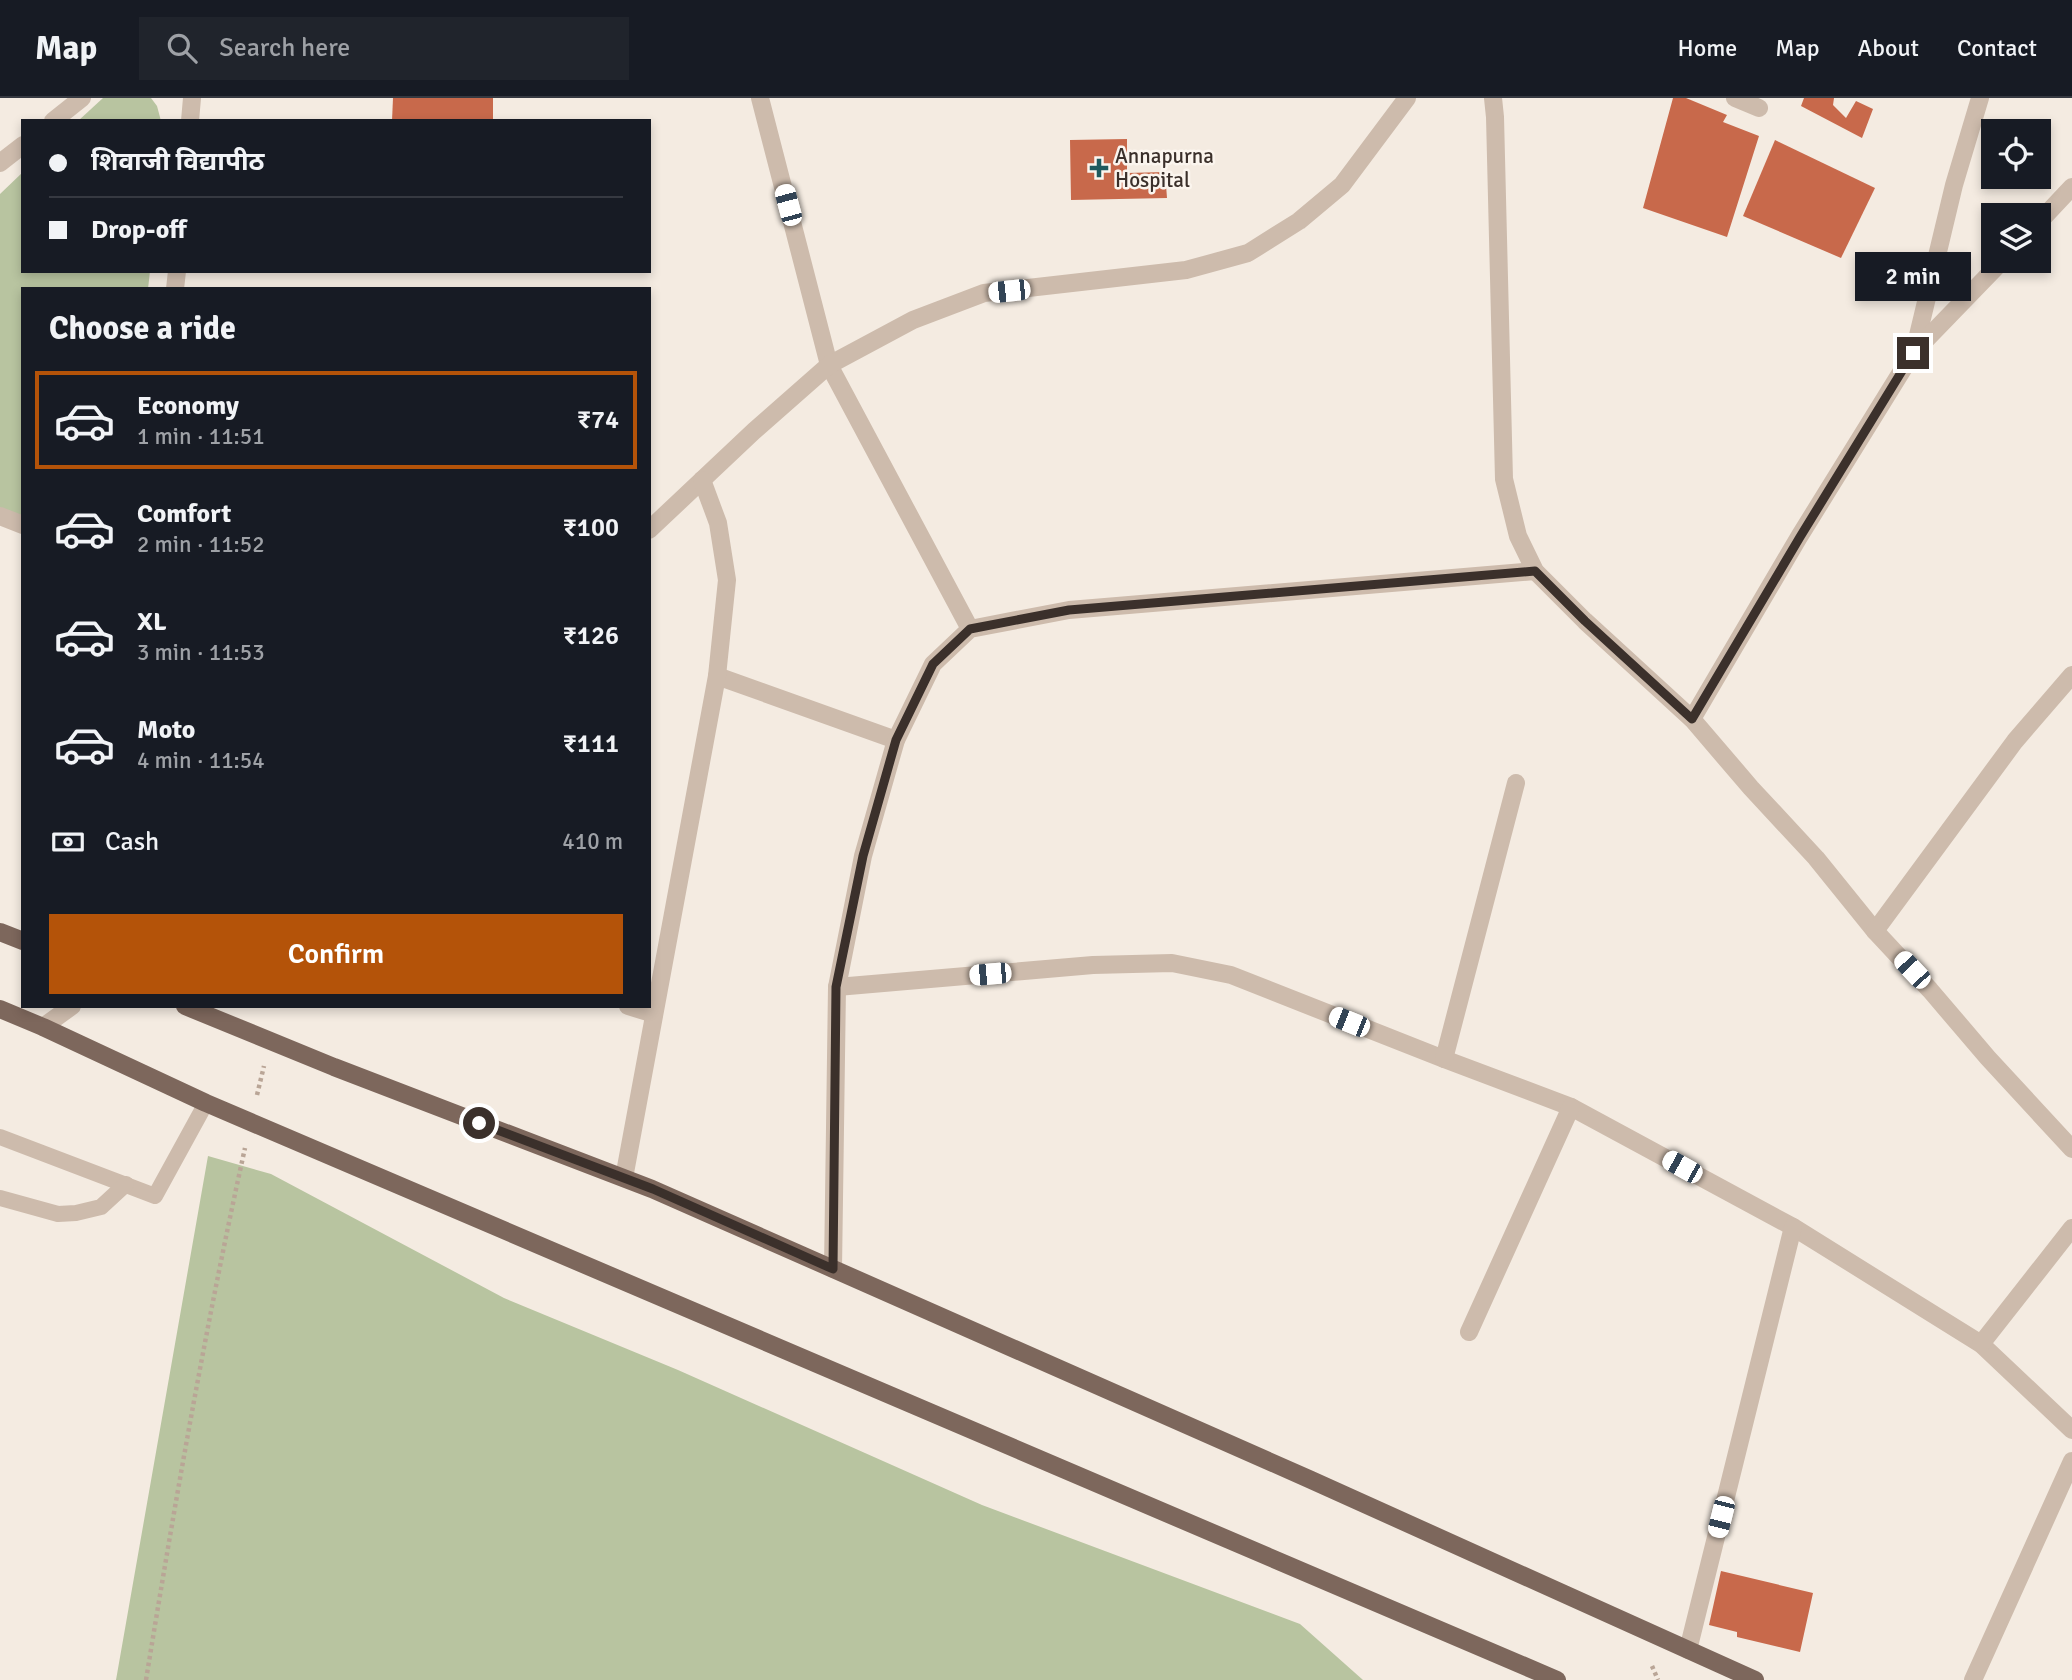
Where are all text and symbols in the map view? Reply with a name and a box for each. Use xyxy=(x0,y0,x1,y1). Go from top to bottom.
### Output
search box xyxy=(139,17,629,80)
text: Map xyxy=(35,28,97,69)
icon: search xyxy=(163,29,201,67)
text: Search here xyxy=(219,32,350,64)
text: Home xyxy=(1677,33,1737,63)
text: Map xyxy=(1775,33,1820,63)
text: About xyxy=(1858,33,1919,63)
text: Contact xyxy=(1957,33,2037,63)
map controls xyxy=(1981,119,2051,273)
button: locate xyxy=(1981,119,2051,189)
place label: Annapurna Hospital xyxy=(1115,143,1214,193)
text: शिवाजी विद्यापीठ xyxy=(91,146,264,178)
marker: Annapurna Hospital xyxy=(1089,158,1109,178)
car xyxy=(773,182,804,228)
button: layers xyxy=(1981,203,2051,273)
text: Drop-off xyxy=(91,214,187,246)
callout: 2 min xyxy=(1855,252,1971,300)
text: 2 min xyxy=(1885,262,1941,291)
car xyxy=(988,278,1031,304)
text: Choose a ride xyxy=(49,309,236,348)
route end xyxy=(1897,337,1929,369)
icon: car xyxy=(53,389,116,452)
text: Economy xyxy=(137,390,239,422)
text: ₹74 xyxy=(577,404,619,436)
text: 1 min · 11:51 xyxy=(137,422,265,451)
icon: car xyxy=(53,497,116,560)
text: Comfort xyxy=(137,498,231,530)
text: ₹100 xyxy=(563,512,619,544)
text: 2 min · 11:52 xyxy=(137,530,265,559)
icon: car xyxy=(53,605,116,668)
text: XL xyxy=(137,606,167,638)
text: ₹126 xyxy=(563,620,619,652)
text: 3 min · 11:53 xyxy=(137,638,265,667)
icon: car xyxy=(53,713,116,776)
text: Moto xyxy=(137,714,195,746)
text: ₹111 xyxy=(563,728,619,760)
text: 4 min · 11:54 xyxy=(137,746,265,775)
icon: cash xyxy=(49,823,87,861)
text: Cash xyxy=(105,826,159,858)
text: 410 m xyxy=(562,827,623,856)
button: Confirm xyxy=(49,914,623,994)
car xyxy=(1890,947,1935,993)
car xyxy=(969,962,1012,986)
car xyxy=(1326,1004,1373,1040)
route start xyxy=(463,1107,495,1139)
car xyxy=(1659,1148,1706,1186)
car xyxy=(1706,1494,1737,1540)

